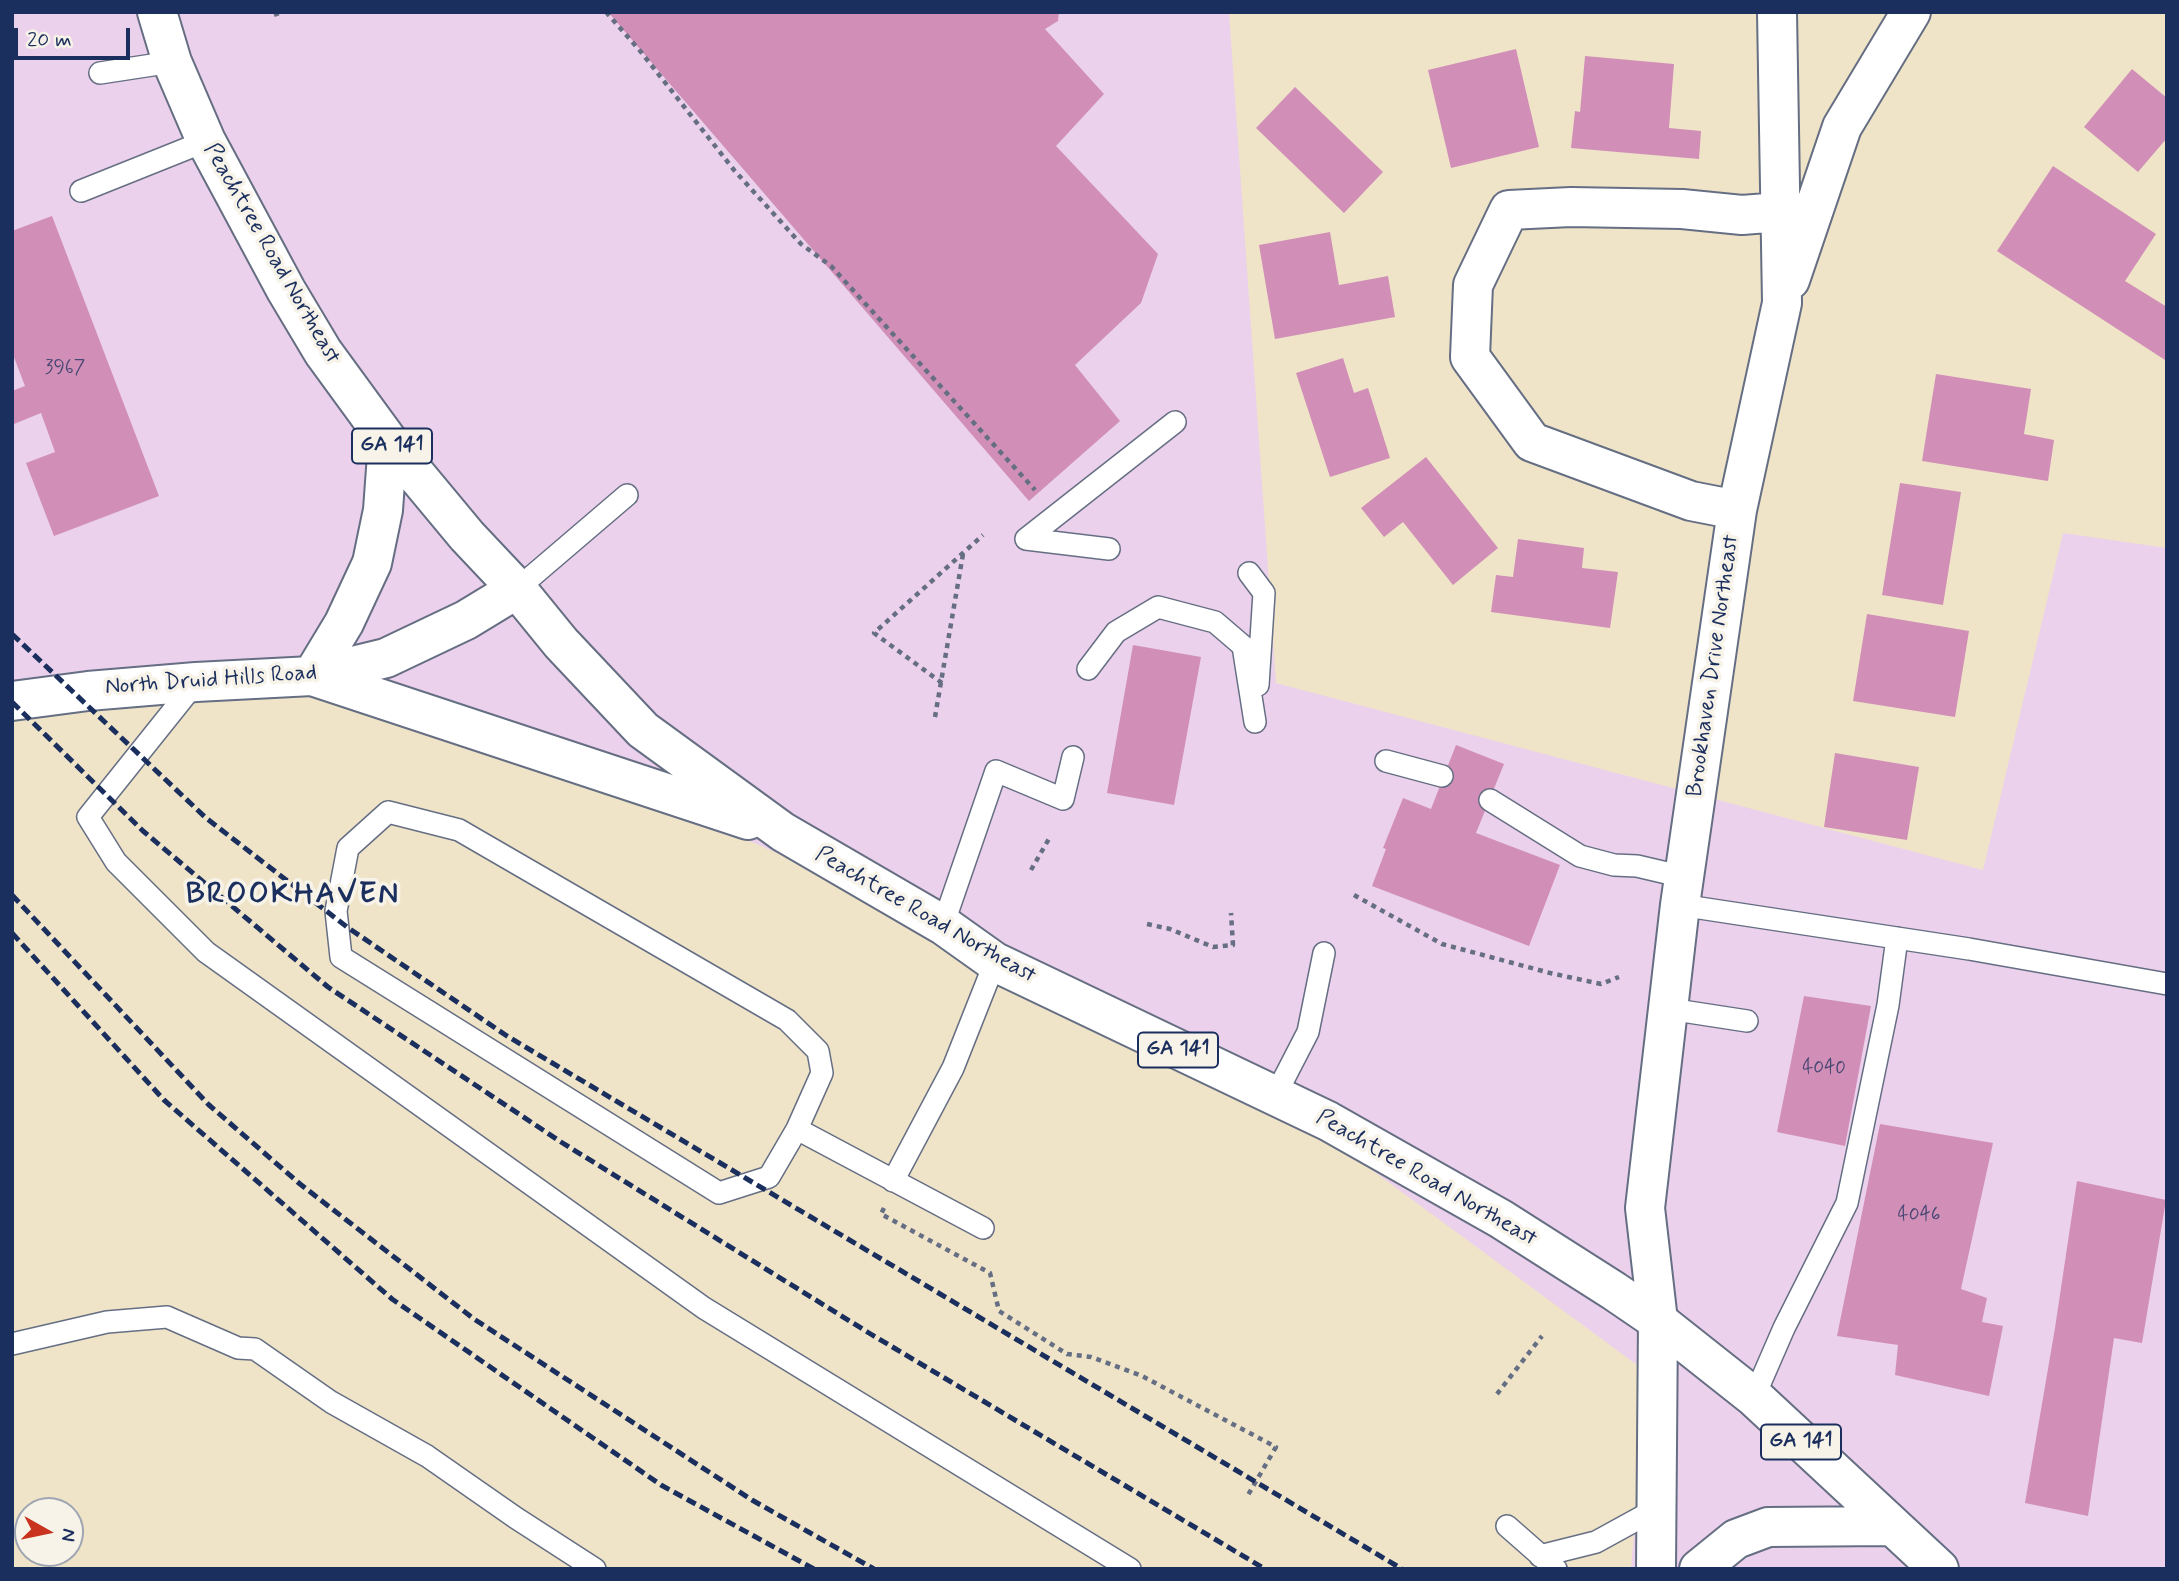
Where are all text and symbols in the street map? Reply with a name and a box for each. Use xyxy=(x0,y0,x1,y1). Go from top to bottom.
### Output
scale bar xyxy=(18,14,133,58)
text: 20 m xyxy=(27,26,72,54)
street label: Peachtree Road Northeast xyxy=(196,139,346,369)
house number: 3967 xyxy=(45,358,85,380)
road number: GA 141 xyxy=(352,428,432,464)
street label: Brookhaven Drive Northeast xyxy=(1682,533,1746,799)
street label: North Druid Hills Road xyxy=(104,660,318,702)
street label: Peachtree Road Northeast xyxy=(810,841,1040,991)
district label: BROOKHAVEN xyxy=(190,878,396,914)
road number: GA 141 xyxy=(1138,1032,1218,1068)
house number: 4040 xyxy=(1802,1058,1846,1080)
street label: Peachtree Road Northeast xyxy=(1311,1104,1541,1254)
house number: 4046 xyxy=(1898,1205,1940,1227)
road number: GA 141 xyxy=(1761,1424,1841,1460)
north arrow xyxy=(14,1497,84,1567)
text: N xyxy=(55,1527,82,1543)

